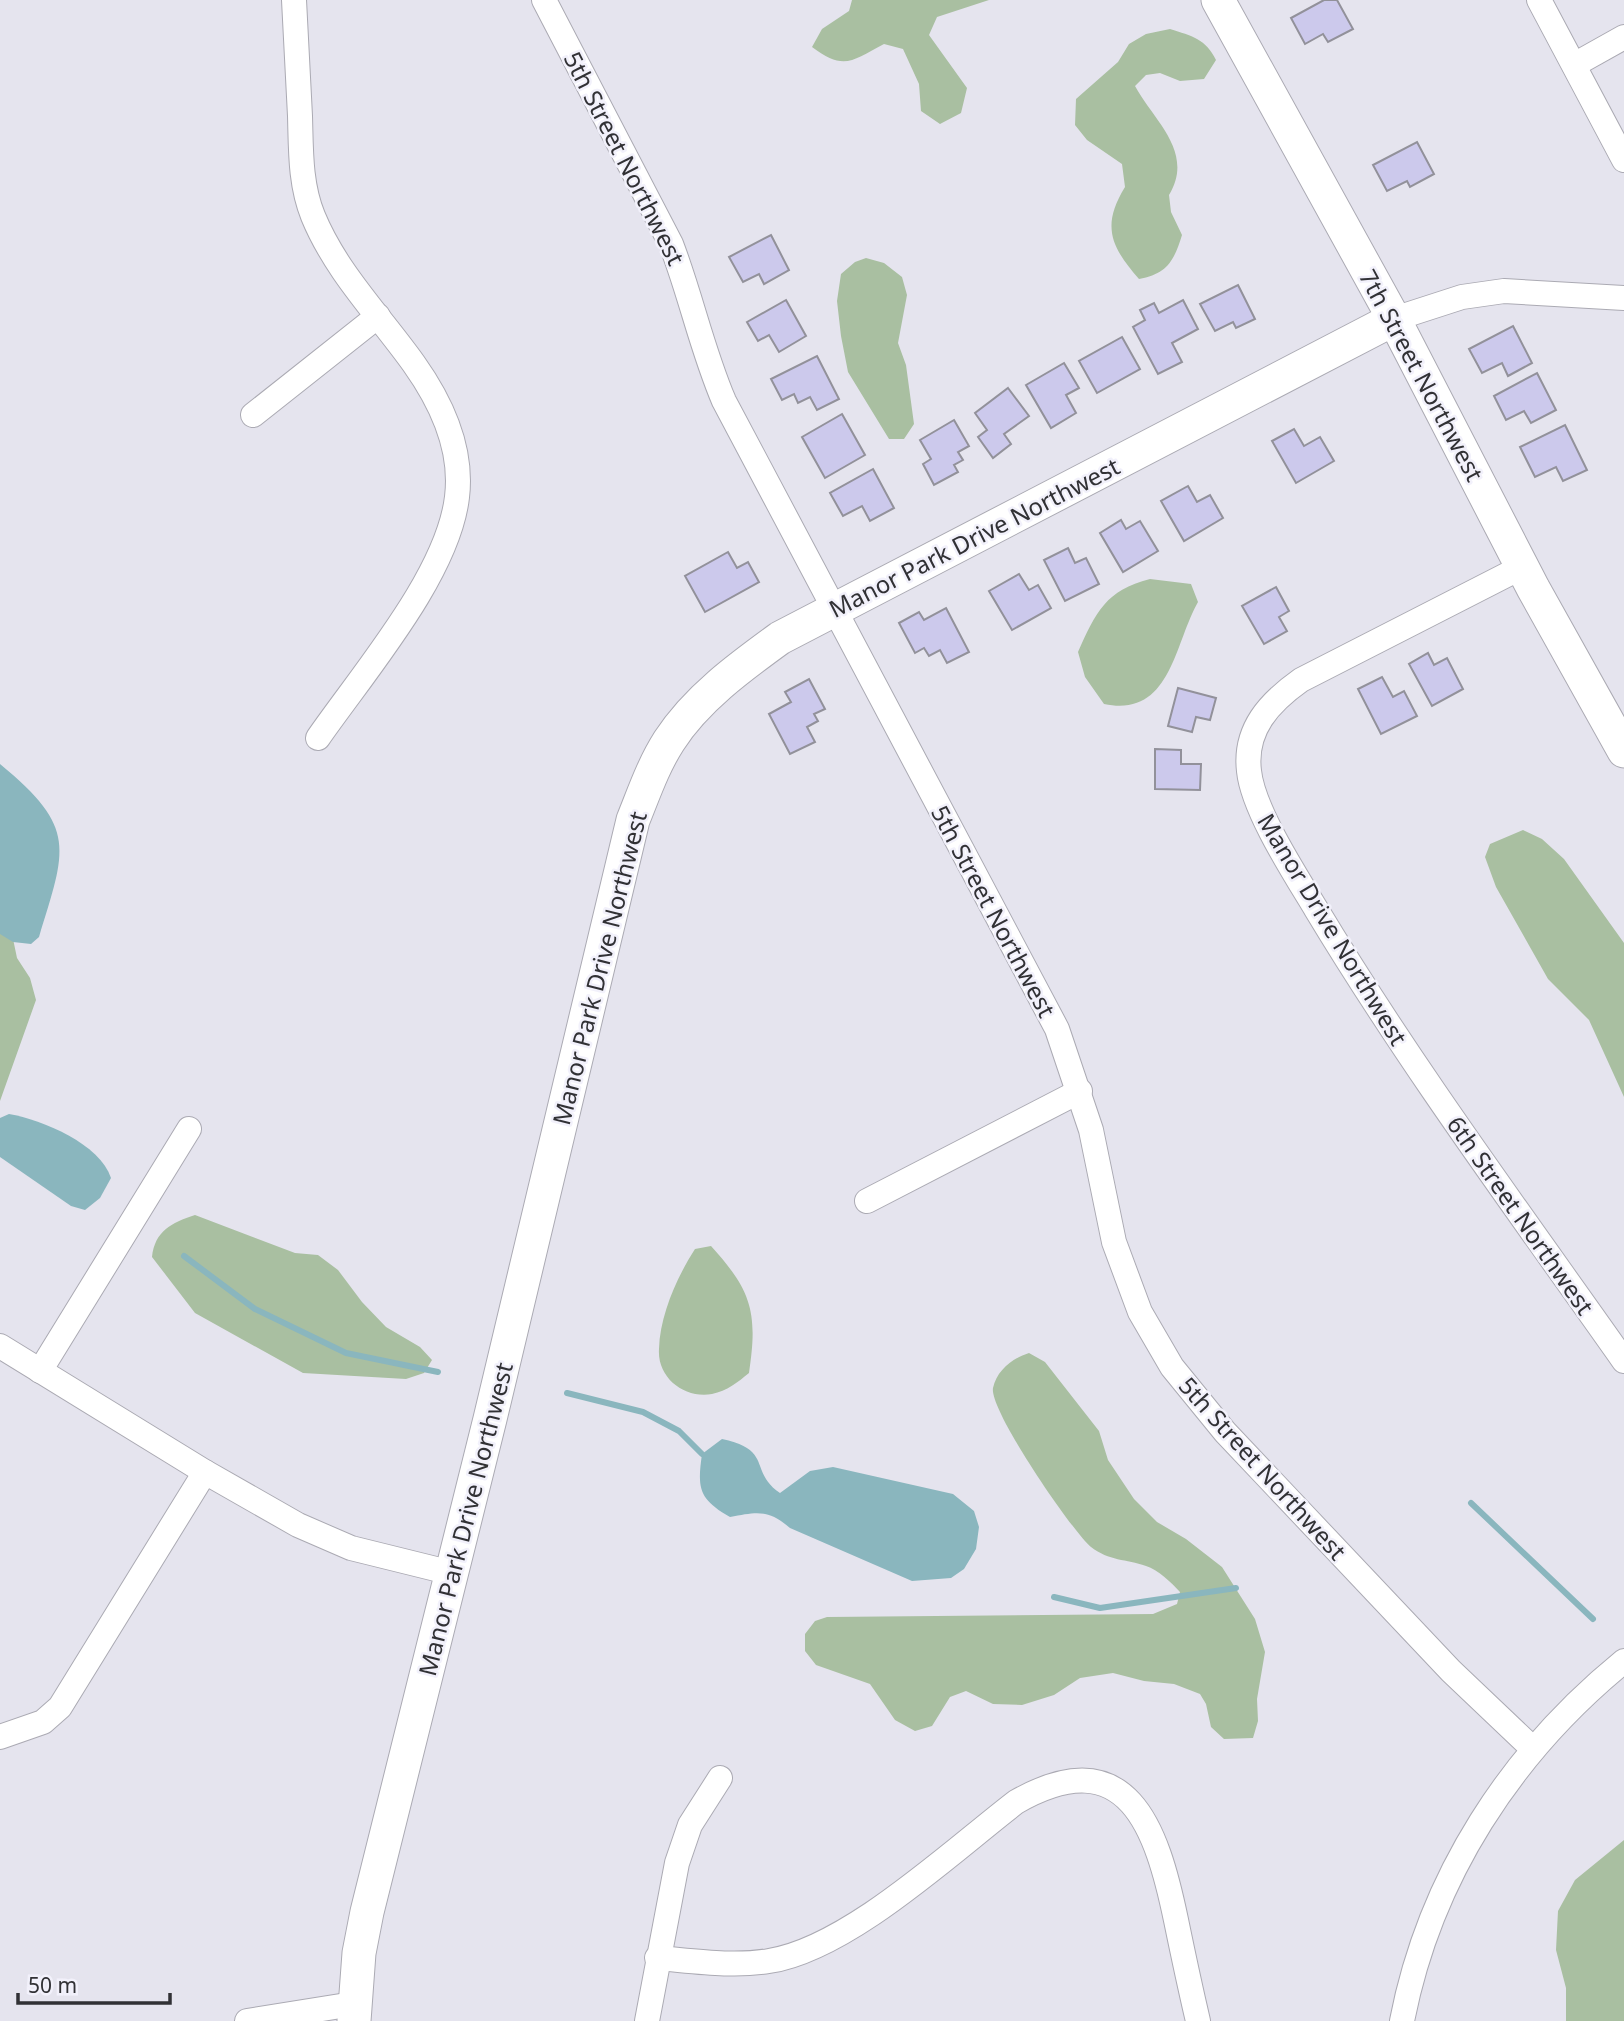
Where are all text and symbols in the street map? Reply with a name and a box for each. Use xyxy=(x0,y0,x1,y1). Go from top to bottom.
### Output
street label: 5th Street Northwest xyxy=(557,46,693,271)
street label: 7th Street Northwest xyxy=(1352,263,1492,487)
street label: Manor Park Drive Northwest xyxy=(823,449,1125,625)
street label: 5th Street Northwest xyxy=(924,799,1064,1023)
street label: Manor Park Drive Northwest xyxy=(544,807,654,1128)
street label: Manor Drive Northwest xyxy=(1251,807,1416,1051)
street label: 6th Street Northwest xyxy=(1440,1109,1602,1321)
street label: Manor Park Drive Northwest xyxy=(410,1358,520,1679)
street label: 5th Street Northwest xyxy=(1172,1369,1354,1567)
scale bar xyxy=(18,1962,170,2006)
text: 50 m xyxy=(28,1971,77,1999)

